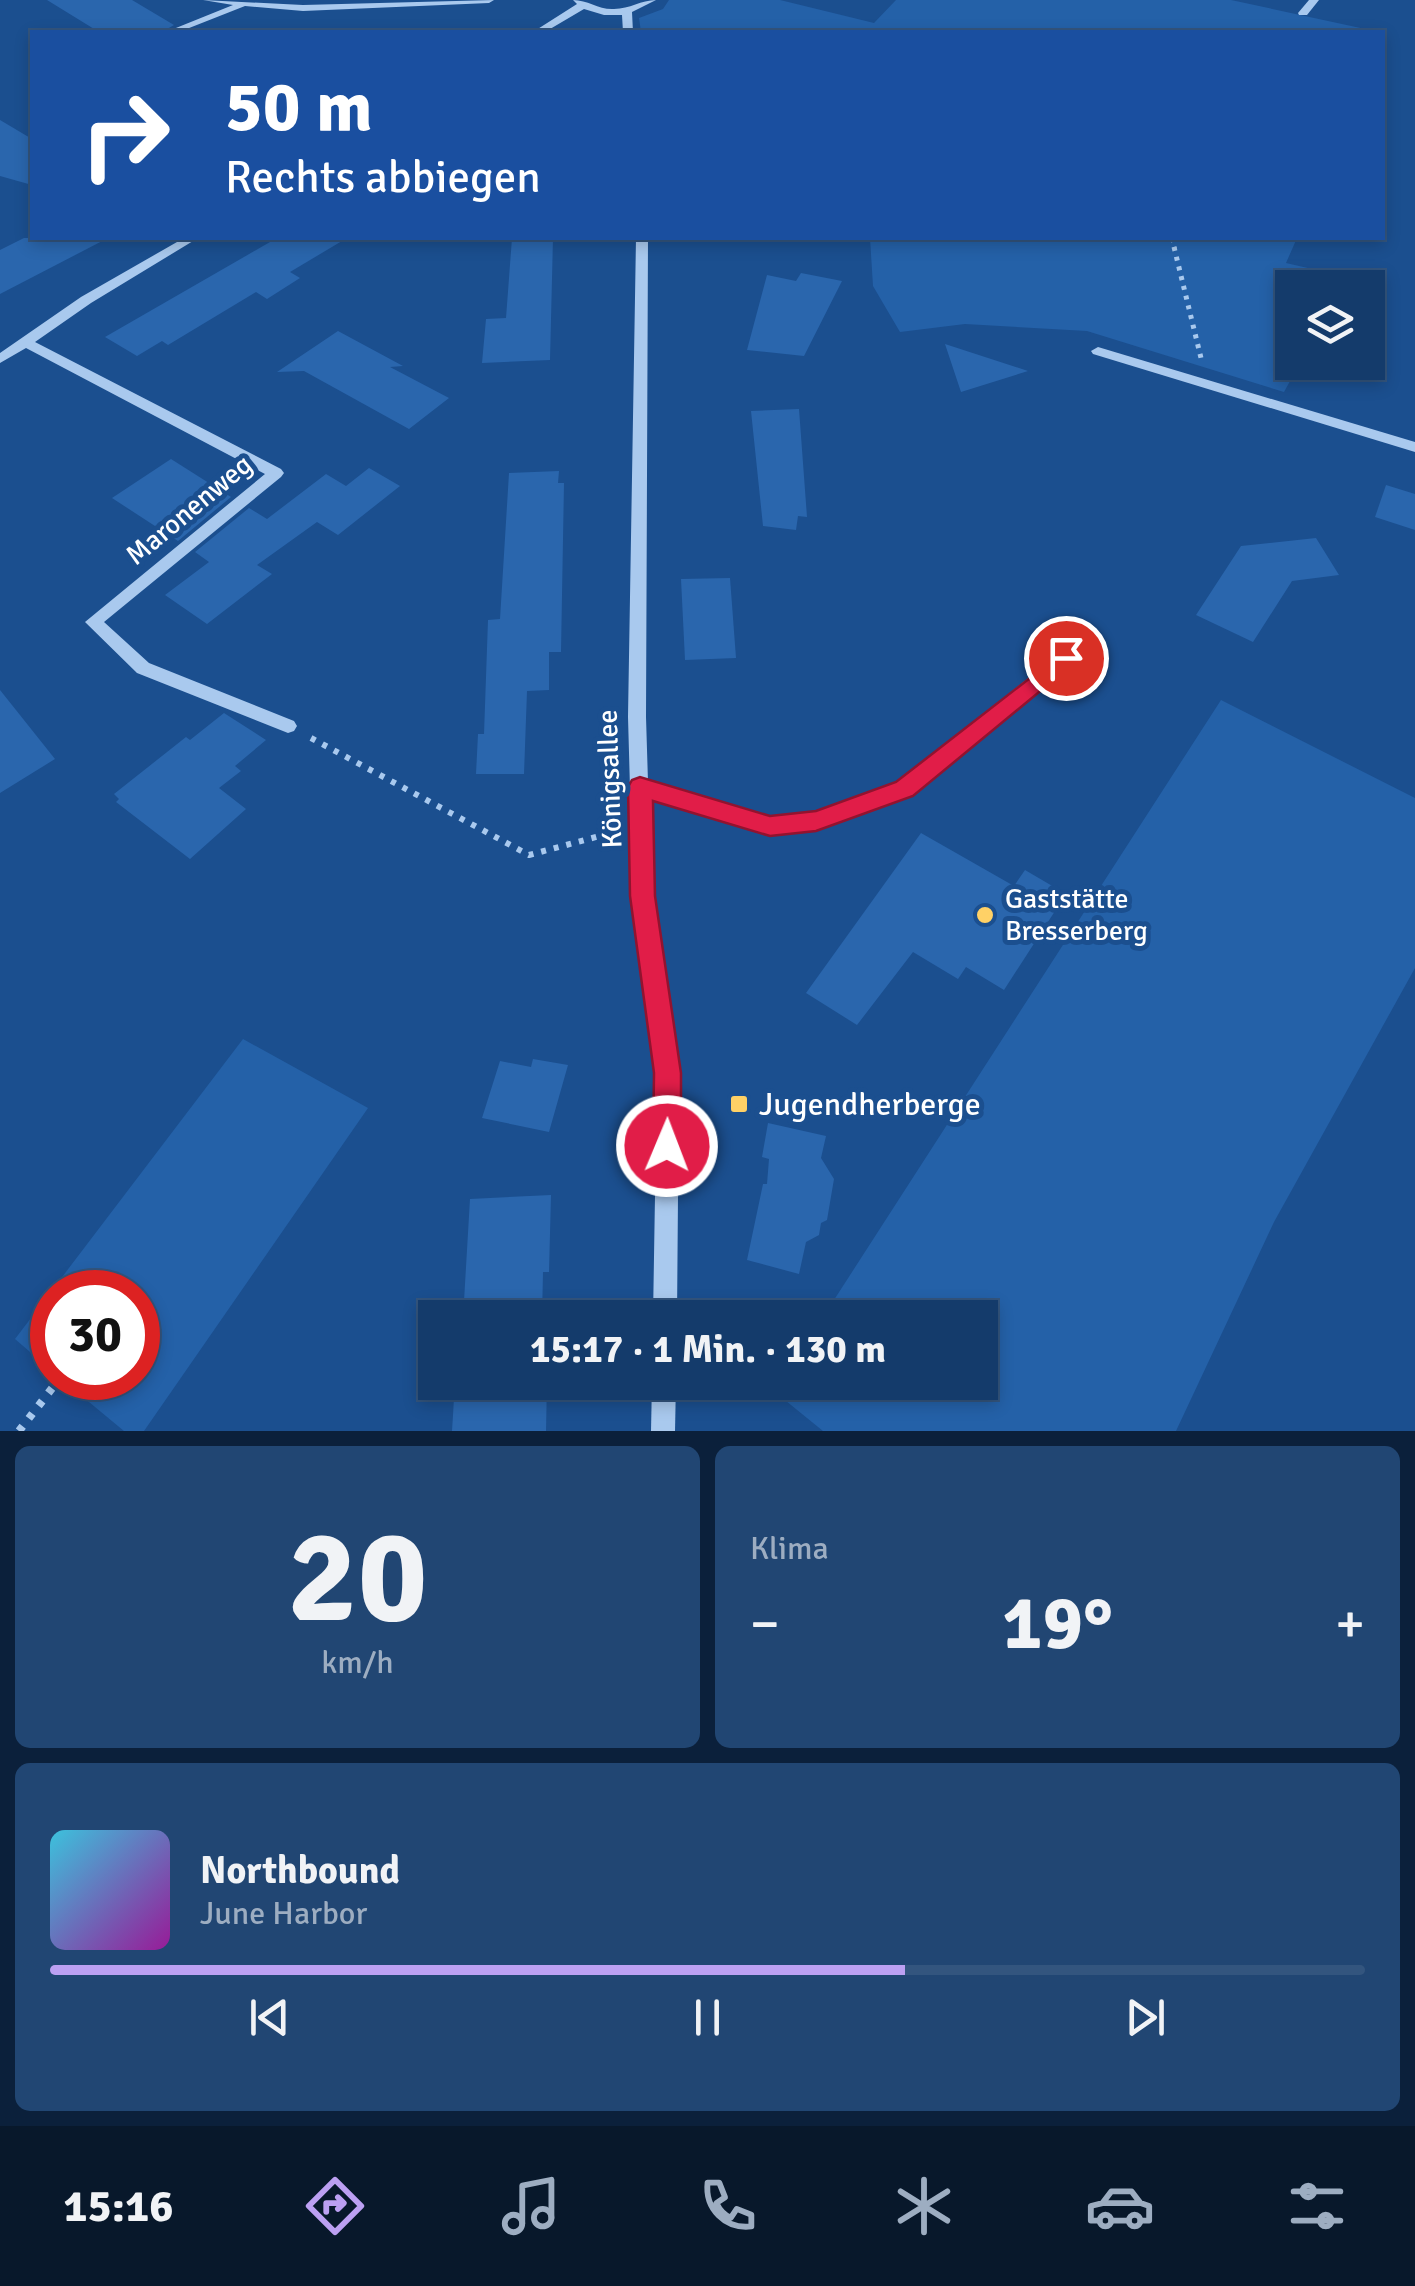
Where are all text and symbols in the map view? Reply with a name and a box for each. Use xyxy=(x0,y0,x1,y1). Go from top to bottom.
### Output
text: 50 m xyxy=(225,64,373,150)
icon: right xyxy=(60,70,190,200)
text: Rechts abbiegen xyxy=(225,150,541,205)
map controls xyxy=(1275,270,1385,380)
button: layers xyxy=(1275,270,1385,380)
street label: Maronenweg xyxy=(119,448,259,572)
pin xyxy=(1024,616,1109,701)
icon: arrive xyxy=(1039,631,1094,686)
street label: Königsallee xyxy=(591,709,629,849)
place label: Gaststätte Bresserberg xyxy=(1005,882,1148,948)
marker: Gaststätte Bresserberg xyxy=(974,904,996,926)
place label: Jugendherberge xyxy=(759,1085,981,1124)
marker: Jugendherberge xyxy=(728,1093,750,1115)
position arrow xyxy=(615,1094,719,1198)
speed limit sign: 30 xyxy=(30,1270,160,1400)
text: 15:17 · 1 Min. · 130 m xyxy=(530,1326,886,1373)
text: 20 xyxy=(287,1498,428,1658)
text: Klima xyxy=(750,1529,829,1568)
text: 19° xyxy=(1002,1577,1113,1670)
text: − xyxy=(750,1590,780,1658)
text: + xyxy=(1335,1590,1365,1658)
text: km/h xyxy=(321,1643,394,1682)
text: Northbound xyxy=(200,1847,400,1894)
text: June Harbor xyxy=(200,1894,367,1933)
icon: previous xyxy=(242,1990,297,2045)
icon: pause xyxy=(680,1990,735,2045)
icon: next xyxy=(1118,1990,1173,2045)
icon: directions xyxy=(300,2171,370,2241)
icon: music xyxy=(496,2171,566,2241)
icon: phone xyxy=(693,2171,763,2241)
icon: climate xyxy=(889,2171,959,2241)
icon: car xyxy=(1085,2171,1155,2241)
icon: filters xyxy=(1282,2171,1352,2241)
text: 15:16 xyxy=(63,2179,174,2234)

